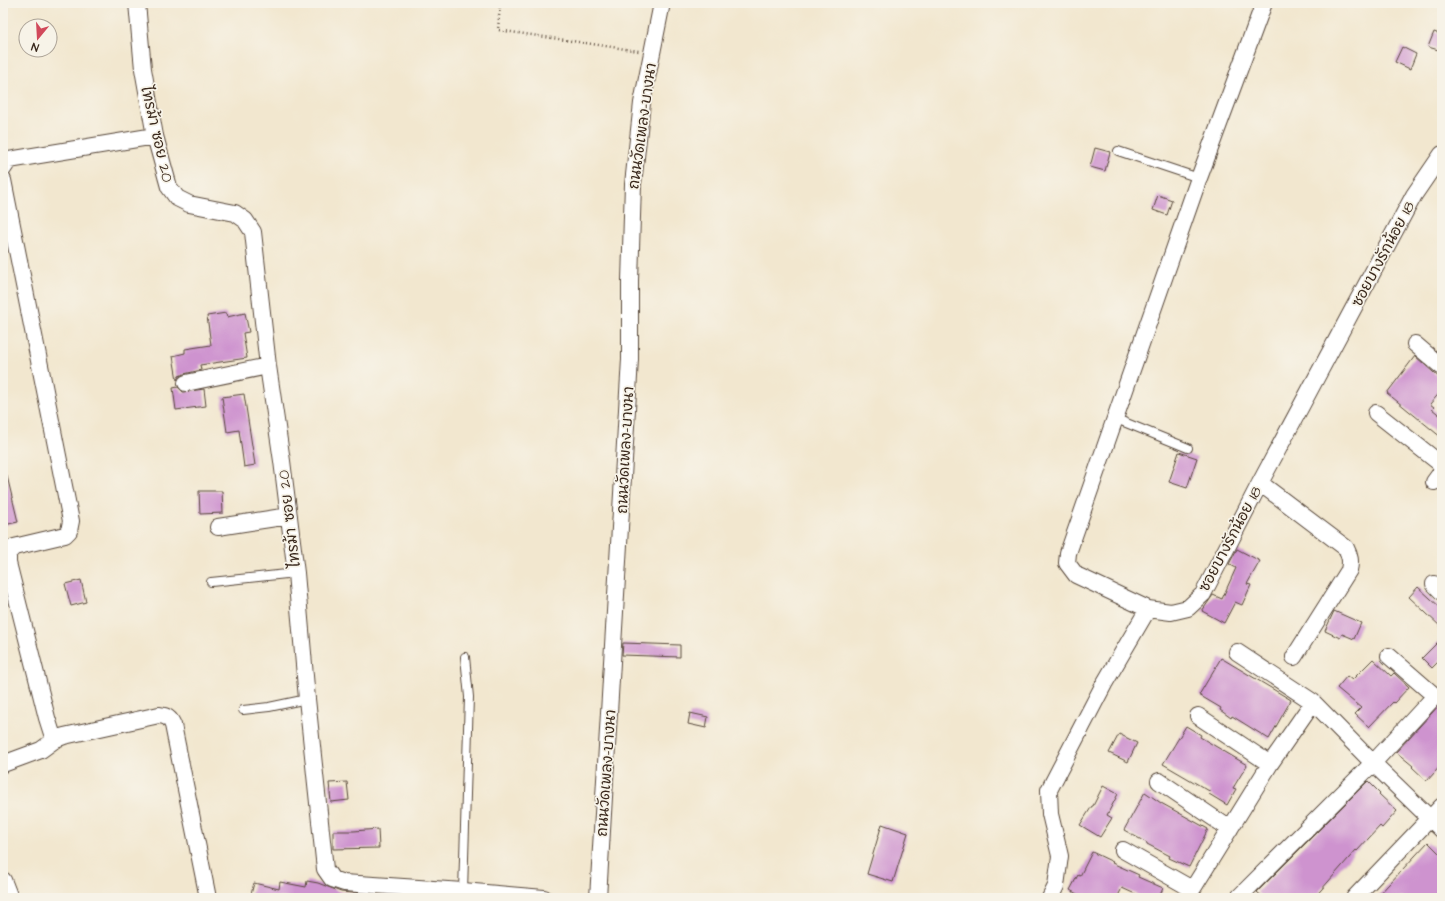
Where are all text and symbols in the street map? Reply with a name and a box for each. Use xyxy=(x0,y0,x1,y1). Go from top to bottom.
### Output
north arrow xyxy=(18,18,58,58)
text: N xyxy=(29,39,41,55)
street label: ถนนวัดเพลง-บางนา xyxy=(623,61,662,191)
street label: ไทรม้า ซอย 20 xyxy=(135,83,178,185)
street label: ซอยบางรักน้อย 18 xyxy=(1347,198,1420,311)
street label: ถนนวัดเพลง-บางนา xyxy=(612,386,639,514)
street label: ไทรม้า ซอย 20 xyxy=(273,468,306,570)
street label: ซอยบางรักน้อย 18 xyxy=(1194,483,1267,596)
street label: ถนนวัดเพลง-บางนา xyxy=(592,709,621,837)

